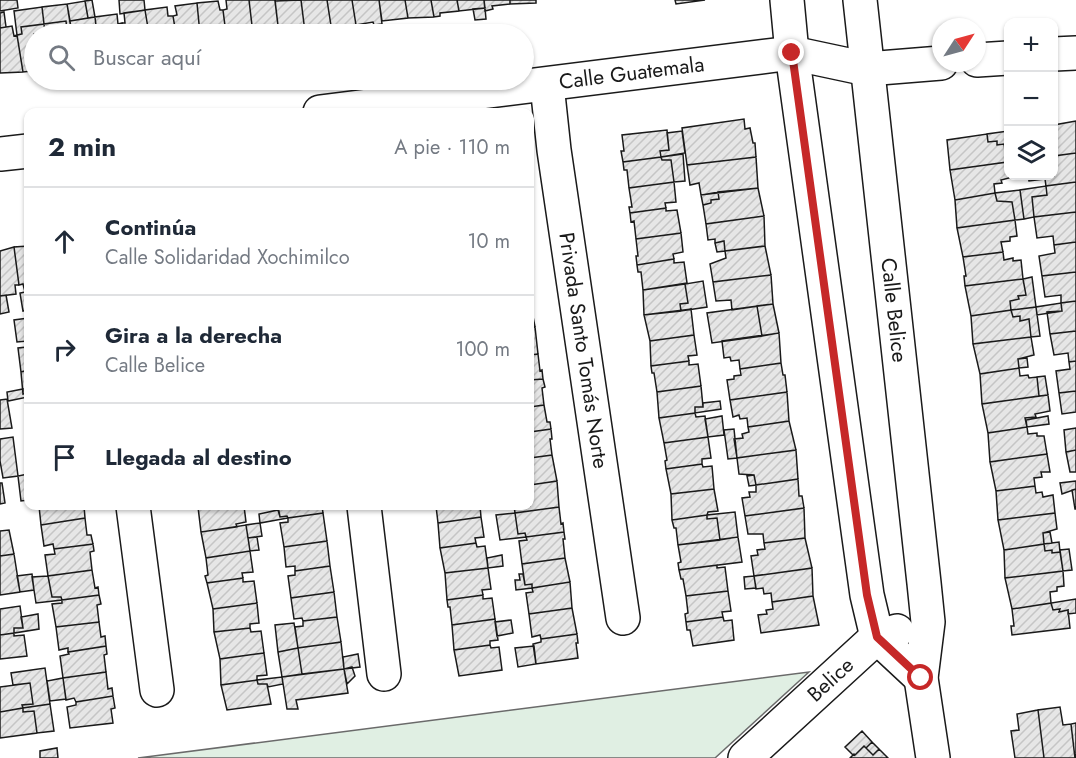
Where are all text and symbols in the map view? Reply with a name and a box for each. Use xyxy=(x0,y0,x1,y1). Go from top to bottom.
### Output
north arrow xyxy=(932,18,986,72)
map controls xyxy=(1004,18,1058,180)
button: + xyxy=(1004,18,1058,72)
search box xyxy=(24,24,534,90)
route end xyxy=(778,39,804,65)
icon: search xyxy=(45,41,78,74)
text: Buscar aquí xyxy=(93,41,201,73)
street label: Calle Guatemala xyxy=(557,49,706,97)
button: − xyxy=(1004,72,1058,126)
button: layers xyxy=(1004,126,1058,180)
text: 2 min xyxy=(48,128,116,166)
text: A pie · 110 m xyxy=(394,133,510,162)
text: Continúa xyxy=(105,211,196,243)
icon: ahead xyxy=(48,225,81,258)
text: 10 m xyxy=(467,227,510,256)
street label: Privada Santo Tomás Norte xyxy=(551,230,616,471)
text: Calle Solidaridad Xochimilco xyxy=(105,243,350,272)
street label: Calle Belice xyxy=(873,256,915,364)
text: Gira a la derecha xyxy=(105,319,282,351)
icon: right xyxy=(48,333,81,366)
text: 100 m xyxy=(455,335,510,364)
text: Calle Belice xyxy=(105,351,205,380)
icon: arrive xyxy=(48,441,81,474)
text: Llegada al destino xyxy=(105,441,292,473)
street label: Belice xyxy=(801,650,861,709)
route start xyxy=(907,664,933,690)

